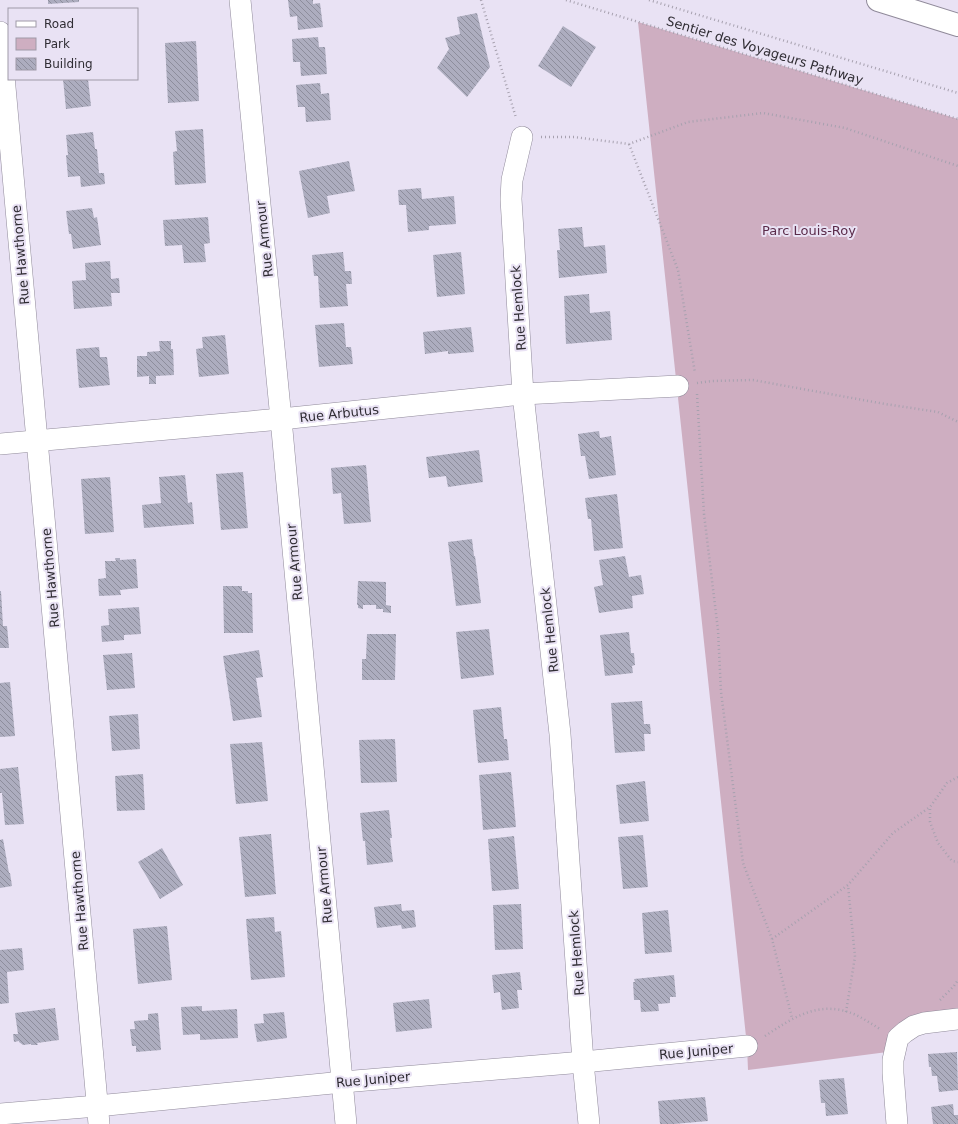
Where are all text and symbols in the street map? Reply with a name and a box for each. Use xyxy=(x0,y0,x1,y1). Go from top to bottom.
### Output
legend xyxy=(8,8,138,80)
street label: Sentier des Voyageurs Pathway xyxy=(665,13,865,88)
text: Road xyxy=(44,17,74,31)
text: Park xyxy=(44,37,70,51)
text: Building xyxy=(44,57,93,71)
street label: Rue Armour xyxy=(253,199,276,278)
street label: Rue Hawthorne xyxy=(9,205,32,305)
park label: Parc Louis-Roy xyxy=(762,223,856,238)
street label: Rue Hemlock xyxy=(508,264,529,351)
street label: Rue Arbutus xyxy=(299,402,380,425)
street label: Rue Armour xyxy=(284,522,305,601)
street label: Rue Hawthorne xyxy=(39,528,62,628)
street label: Rue Hemlock xyxy=(538,586,561,673)
street label: Rue Armour xyxy=(314,845,335,924)
street label: Rue Hawthorne xyxy=(68,851,91,951)
street label: Rue Hemlock xyxy=(566,909,587,996)
street label: Rue Juniper xyxy=(658,1041,734,1062)
street label: Rue Juniper xyxy=(335,1069,411,1090)

